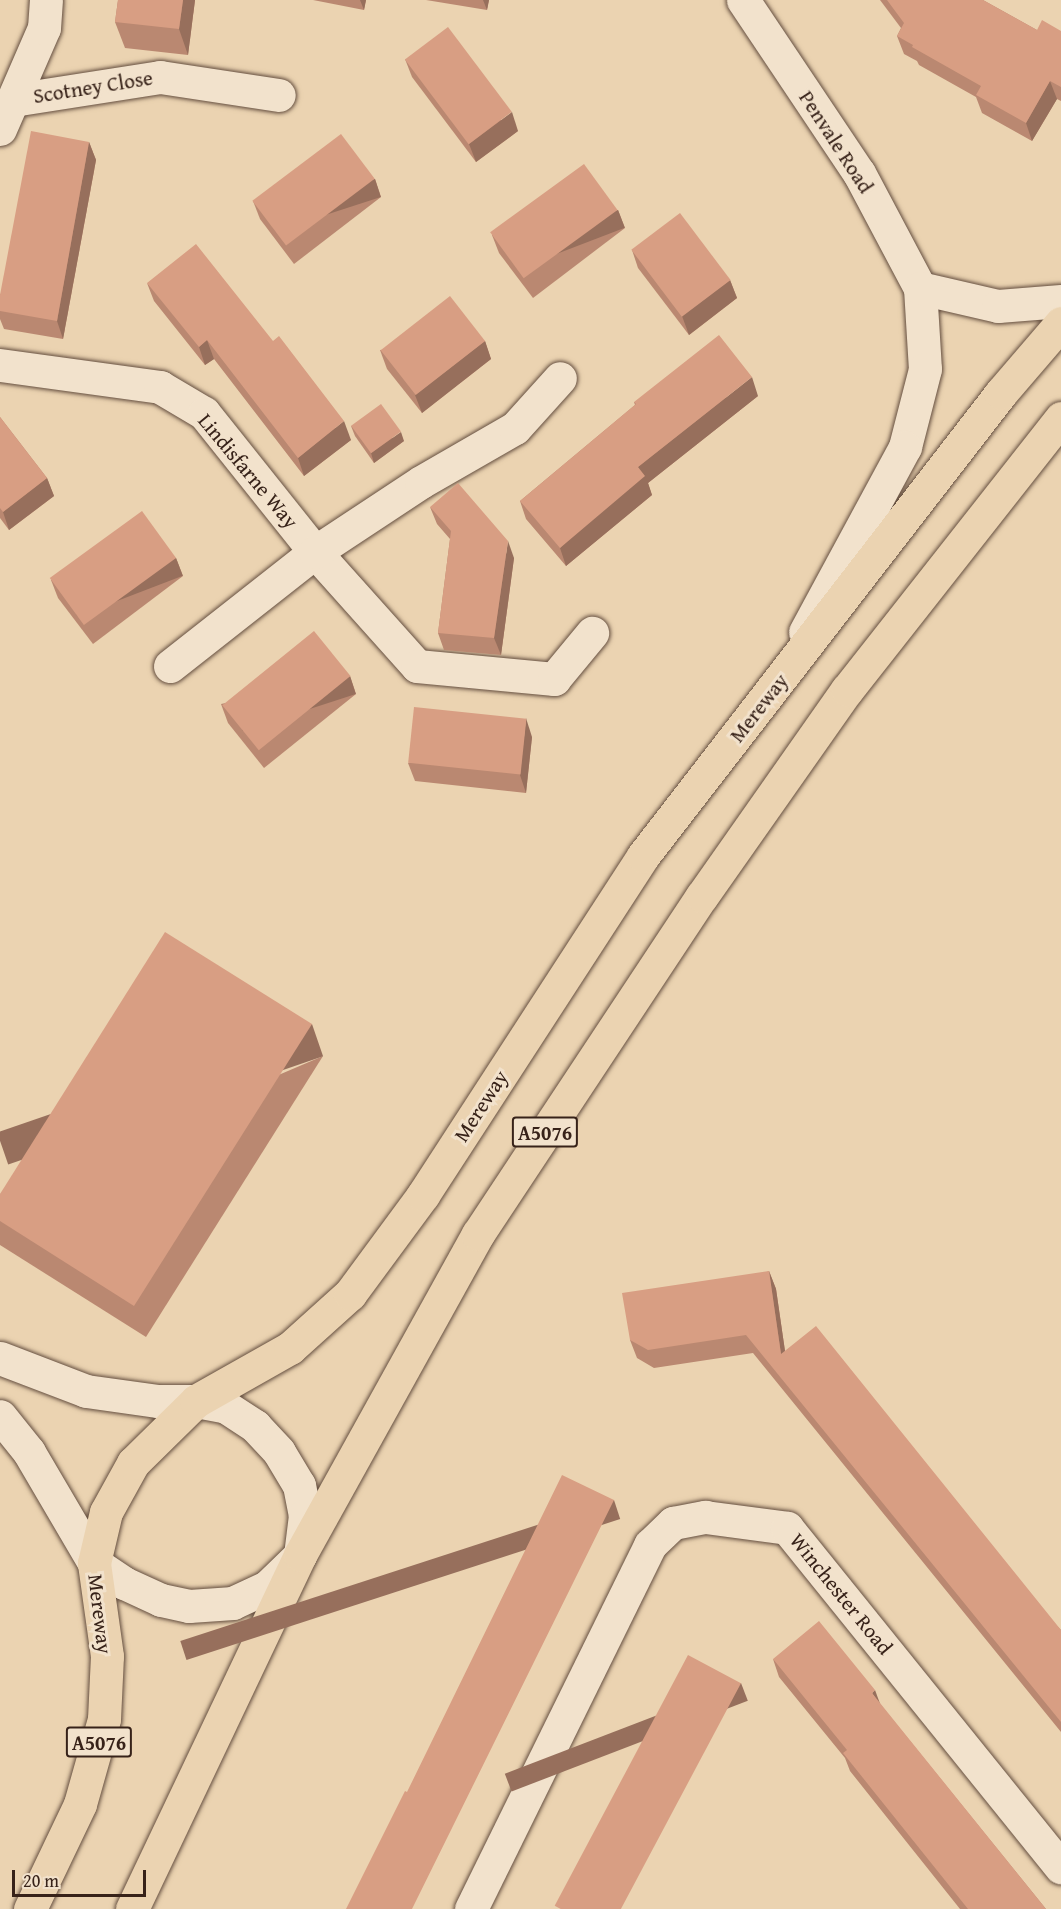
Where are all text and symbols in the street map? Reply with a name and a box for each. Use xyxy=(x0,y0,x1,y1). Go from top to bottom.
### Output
street label: Scotney Close xyxy=(31,65,155,109)
street label: Penvale Road xyxy=(794,86,878,198)
street label: Lindisfarne Way xyxy=(193,408,303,534)
street label: Mereway xyxy=(724,669,794,747)
street label: Mereway xyxy=(449,1065,513,1147)
road number: A5076 xyxy=(510,1115,580,1149)
street label: Winchester Road xyxy=(784,1528,898,1660)
street label: Mereway xyxy=(83,1573,117,1655)
road number: A5076 xyxy=(64,1725,134,1759)
scale bar xyxy=(15,1858,148,1896)
text: 20 m xyxy=(23,1867,59,1894)

